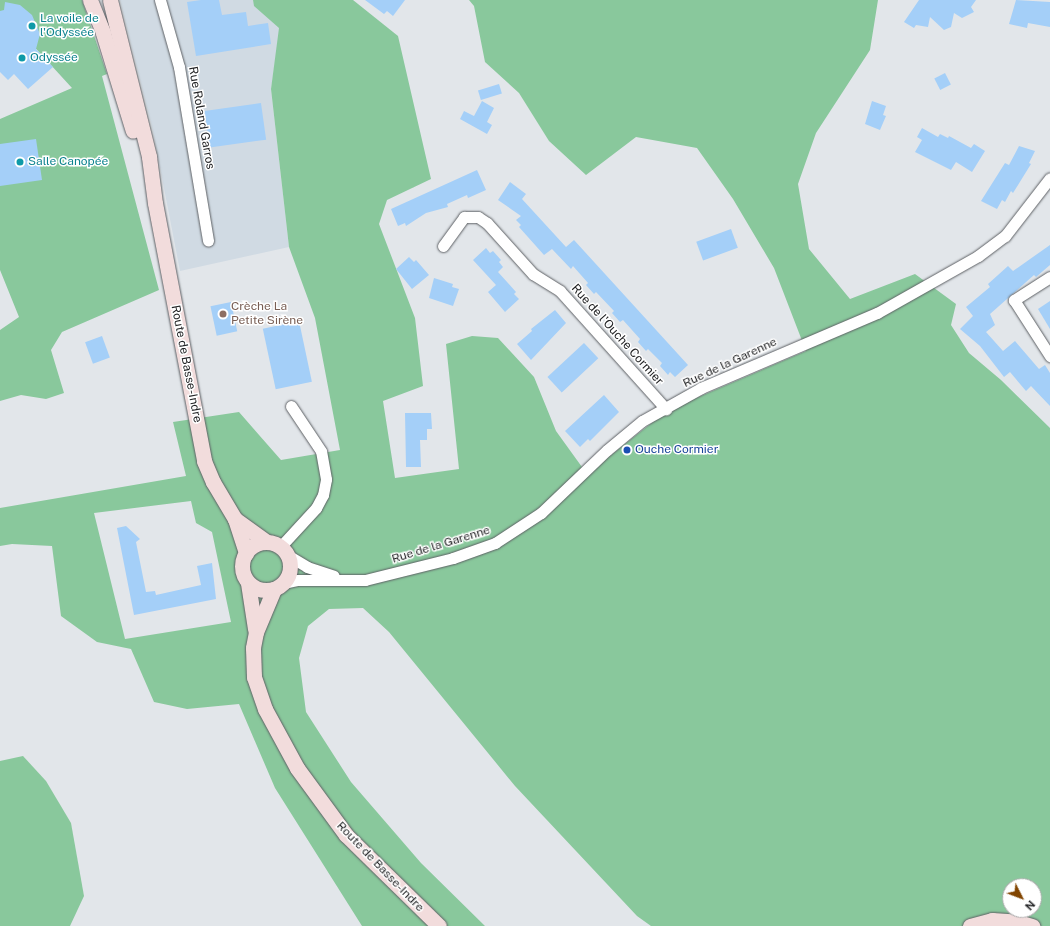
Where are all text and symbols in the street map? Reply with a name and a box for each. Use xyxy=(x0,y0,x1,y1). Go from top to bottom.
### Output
place label: La voile de l'Odyssée xyxy=(40,12,99,40)
marker: La voile de l'Odyssée xyxy=(27,21,37,31)
place label: Odyssée xyxy=(30,51,78,65)
marker: Odyssée xyxy=(17,53,27,63)
street label: Rue Roland Garros xyxy=(185,65,217,171)
place label: Salle Canopée xyxy=(28,155,108,169)
marker: Salle Canopée xyxy=(15,157,25,167)
street label: Rue de l'Ouche Cormier xyxy=(568,281,666,389)
place label: Crèche La Petite Sirène xyxy=(231,300,303,328)
street label: Route de Basse-Indre xyxy=(167,304,205,424)
marker: Crèche La Petite Sirène xyxy=(218,309,228,319)
street label: Rue de la Garenne xyxy=(681,335,779,391)
place label: Ouche Cormier xyxy=(635,443,718,457)
marker: Ouche Cormier xyxy=(622,445,632,455)
street label: Rue de la Garenne xyxy=(390,523,492,567)
street label: Route de Basse-Indre xyxy=(333,819,427,915)
north arrow xyxy=(1002,878,1042,918)
text: N xyxy=(1023,898,1038,913)

